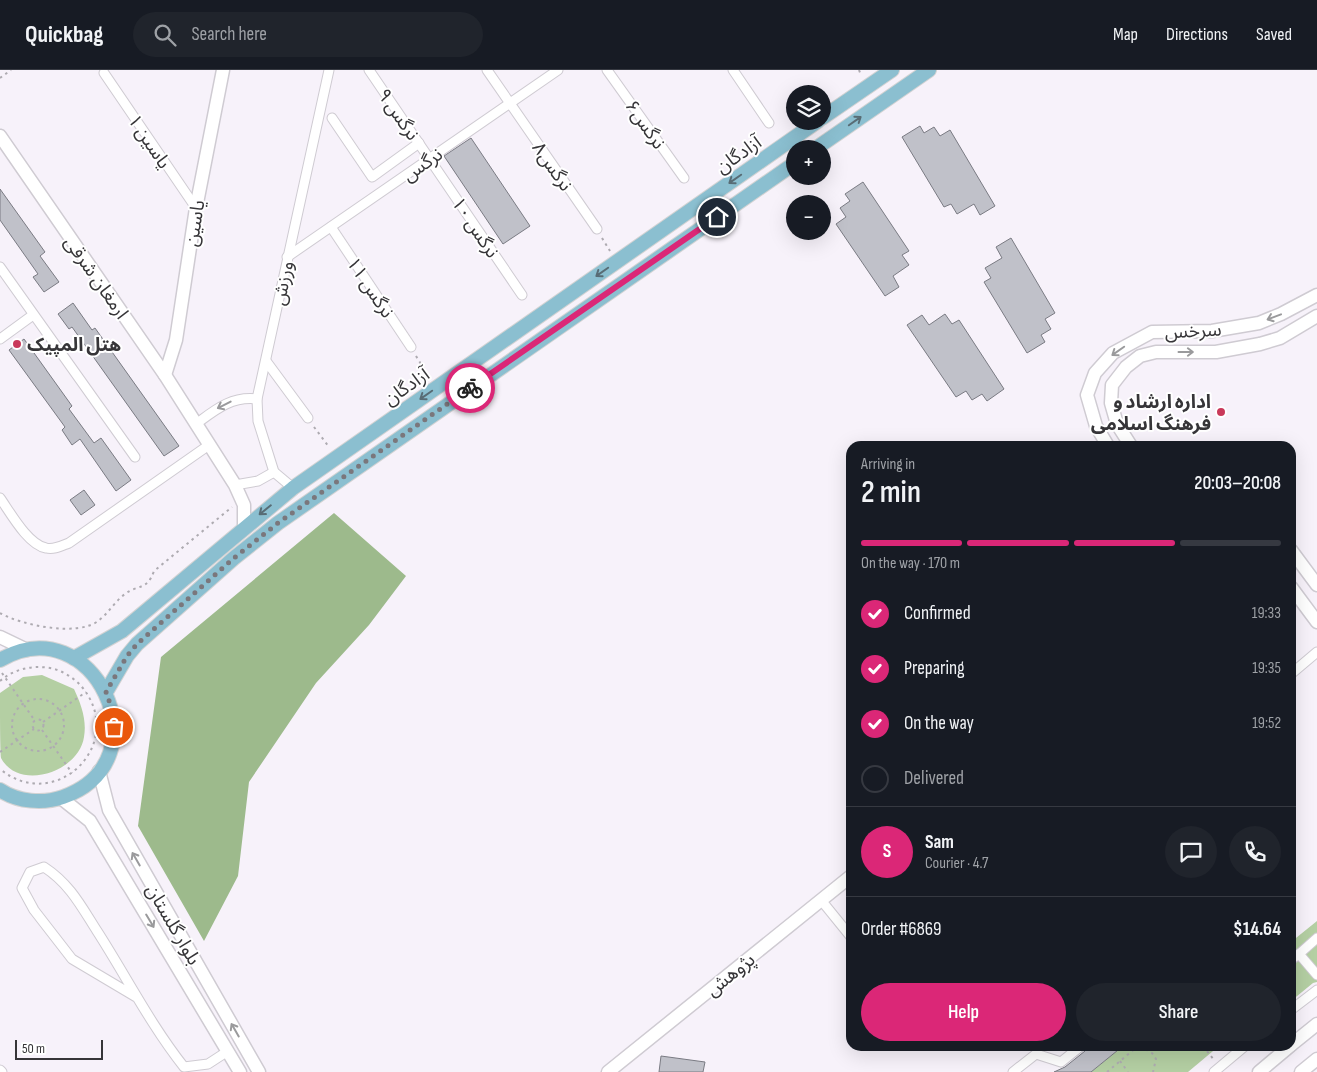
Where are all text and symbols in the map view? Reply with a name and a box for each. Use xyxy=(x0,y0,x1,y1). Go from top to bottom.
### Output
search box xyxy=(133,12,483,57)
text: Quickbag xyxy=(25,20,103,49)
icon: search xyxy=(151,21,179,49)
text: Search here xyxy=(191,23,267,46)
text: Map xyxy=(1113,24,1138,45)
text: Directions xyxy=(1166,24,1228,45)
text: Saved xyxy=(1256,24,1292,45)
street label: نرگس ۹ xyxy=(372,85,424,145)
map controls xyxy=(786,85,831,240)
button: layers xyxy=(786,85,831,130)
street label: نرگس۶ xyxy=(620,96,670,154)
street label: یاسین ۱ xyxy=(122,110,175,174)
one-way arrow xyxy=(848,116,862,126)
street label: آزادگان xyxy=(711,130,768,179)
street label: نرگس۸ xyxy=(527,138,577,196)
button: + xyxy=(786,140,831,185)
street label: نرگس xyxy=(398,143,447,187)
one-way arrow xyxy=(728,174,742,184)
street label: نرگس ۱۰ xyxy=(446,193,503,263)
button: − xyxy=(786,195,831,240)
pin xyxy=(696,196,738,238)
street label: یاسین xyxy=(180,198,211,248)
icon: home xyxy=(703,203,731,231)
street label: ارمغان شرقی xyxy=(59,232,133,324)
street label: نرگس ۱۱ xyxy=(341,253,398,323)
street label: ورزش xyxy=(268,259,299,307)
one-way arrow xyxy=(595,267,609,277)
one-way arrow xyxy=(1267,313,1282,322)
street label: سرخس xyxy=(1164,319,1222,344)
place label: هتل المپیک xyxy=(27,334,121,357)
marker: هتل المپیک xyxy=(11,338,23,350)
one-way arrow xyxy=(1111,346,1125,356)
one-way arrow xyxy=(1178,347,1194,357)
street label: آزادگان xyxy=(379,362,436,411)
courier xyxy=(445,363,495,413)
icon: bike xyxy=(456,374,484,402)
one-way arrow xyxy=(419,390,433,400)
place label: اداره ارشاد و فرهنگ اسلامی xyxy=(1091,391,1211,436)
one-way arrow xyxy=(217,401,232,410)
marker: اداره ارشاد و فرهنگ اسلامی xyxy=(1215,406,1227,418)
text: Arriving in xyxy=(861,455,915,474)
text: 20:03–20:08 xyxy=(1194,472,1281,495)
text: 2 min xyxy=(861,473,921,512)
one-way arrow xyxy=(258,505,272,515)
text: On the way · 170 m xyxy=(861,554,960,573)
icon: check xyxy=(861,600,889,628)
text: Confirmed xyxy=(904,602,971,625)
text: 19:33 xyxy=(1252,604,1281,623)
icon: check xyxy=(861,655,889,683)
text: Preparing xyxy=(904,657,965,680)
text: 19:35 xyxy=(1252,659,1281,678)
pin xyxy=(93,706,135,748)
icon: check xyxy=(861,710,889,738)
text: On the way xyxy=(904,712,974,735)
icon: bag xyxy=(100,713,128,741)
text: 19:52 xyxy=(1252,714,1281,733)
text: Delivered xyxy=(904,767,964,790)
button: chat xyxy=(1165,826,1217,878)
button: phone xyxy=(1229,826,1281,878)
text: Sam xyxy=(925,831,954,854)
text: S xyxy=(883,840,891,863)
one-way arrow xyxy=(131,852,141,866)
text: Courier · 4.7 xyxy=(925,854,988,873)
street label: بلوار گلستان xyxy=(140,880,205,969)
one-way arrow xyxy=(145,914,155,928)
text: Order #6869 xyxy=(861,918,941,941)
text: $14.64 xyxy=(1233,918,1281,941)
street label: پژوهش xyxy=(702,948,760,1002)
button: Help xyxy=(861,983,1066,1041)
button: Share xyxy=(1076,983,1281,1041)
one-way arrow xyxy=(230,1022,240,1037)
scale bar xyxy=(15,1037,102,1060)
text: 50 m xyxy=(22,1040,45,1057)

